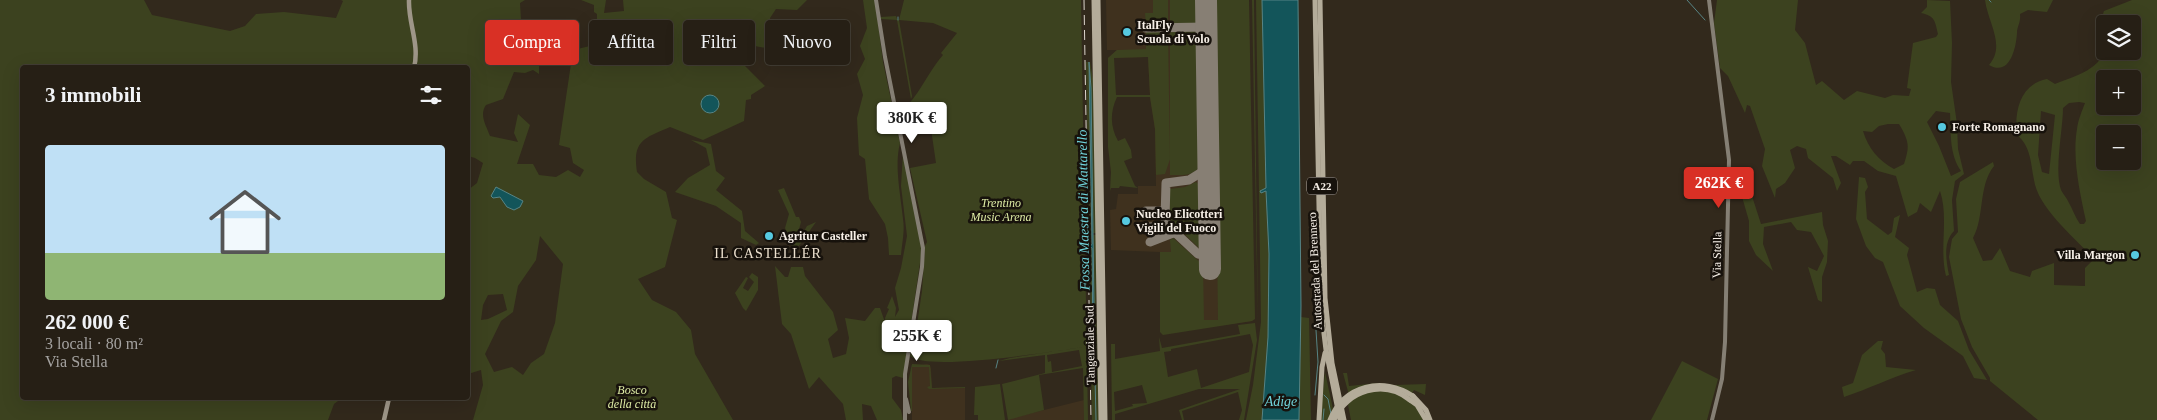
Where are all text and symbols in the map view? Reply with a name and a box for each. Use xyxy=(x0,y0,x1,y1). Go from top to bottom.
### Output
map controls xyxy=(2096,15,2141,170)
button: layers xyxy=(2096,15,2141,60)
place label: ItalFly Scuola di Volo xyxy=(1137,18,1210,46)
chip: Compra xyxy=(485,20,579,65)
chip: Affitta xyxy=(589,20,673,65)
chip: Filtri xyxy=(683,20,755,65)
chip: Nuovo xyxy=(765,20,850,65)
marker: ItalFly Scuola di Volo xyxy=(1121,26,1133,38)
button: + xyxy=(2096,70,2141,115)
icon: filters xyxy=(417,81,445,109)
text: 3 immobili xyxy=(45,83,141,107)
pin: 380K € xyxy=(871,102,953,144)
text: 380K € xyxy=(888,109,936,126)
place label: Forte Romagnano xyxy=(1952,120,2045,134)
marker: Forte Romagnano xyxy=(1936,121,1948,133)
button: − xyxy=(2096,125,2141,170)
water label: Fossa Maestra di Mattarello xyxy=(1075,129,1092,292)
pin: 262K € xyxy=(1678,166,1760,209)
text: 262K € xyxy=(1695,174,1743,191)
icon: home xyxy=(200,177,290,267)
road number: A22 xyxy=(1307,178,1337,195)
park label: Trentino Music Arena xyxy=(970,196,1032,224)
place label: Nucleo Elicotteri Vigili del Fuoco xyxy=(1136,207,1223,235)
street label: Autostrada del Brennero xyxy=(1305,212,1325,330)
marker: Nucleo Elicotteri Vigili del Fuoco xyxy=(1120,215,1132,227)
place label: Agritur Casteller xyxy=(779,229,868,243)
marker: Agritur Casteller xyxy=(763,230,775,242)
street label: Via Stella xyxy=(1710,231,1724,279)
district label: IL CASTELLÉR xyxy=(714,245,822,261)
place label: Villa Margon xyxy=(2056,248,2125,262)
marker: Villa Margon xyxy=(2129,249,2141,261)
street label: Tangenziale Sud xyxy=(1082,305,1098,385)
text: 262 000 € xyxy=(45,310,129,334)
pin: 255K € xyxy=(876,320,958,362)
text: 255K € xyxy=(893,327,941,344)
text: 3 locali · 80 m² xyxy=(45,335,143,352)
text: Via Stella xyxy=(45,353,108,370)
park label: Bosco della città xyxy=(608,383,656,411)
water label: Adige xyxy=(1264,394,1297,409)

